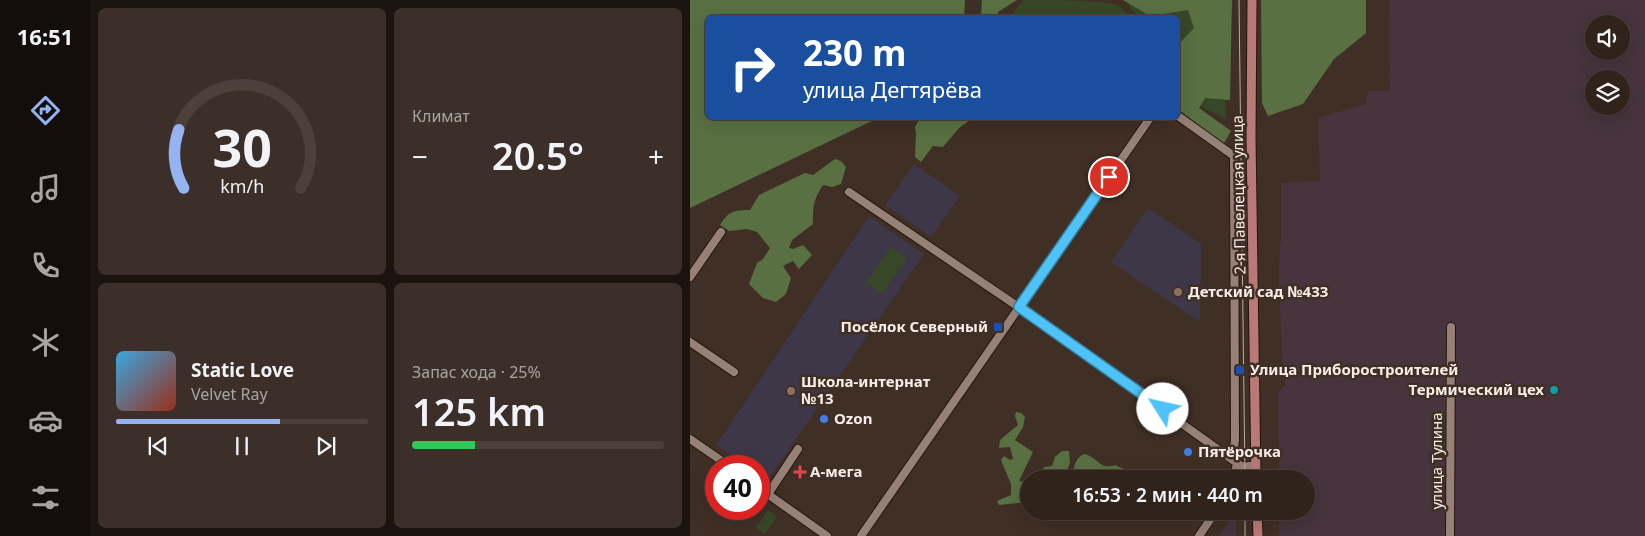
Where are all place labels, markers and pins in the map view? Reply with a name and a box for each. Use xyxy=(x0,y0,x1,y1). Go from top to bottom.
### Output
pin xyxy=(1088,156,1130,198)
place label: Детский сад №433 xyxy=(1188,281,1328,301)
marker: Детский сад №433 xyxy=(1172,286,1184,298)
place label: Посёлок Северный xyxy=(841,316,988,336)
marker: Посёлок Северный xyxy=(992,321,1004,333)
place label: Улица Приборостроителей xyxy=(1250,359,1458,379)
marker: Улица Приборостроителей xyxy=(1234,364,1246,376)
place label: Школа-интернат №13 xyxy=(801,371,931,408)
place label: Термический цех xyxy=(1409,379,1544,399)
marker: Термический цех xyxy=(1548,384,1560,396)
marker: Школа-интернат №13 xyxy=(785,385,797,397)
place label: Ozon xyxy=(834,408,872,428)
marker: Ozon xyxy=(818,413,830,425)
place label: Пятёрочка xyxy=(1198,441,1281,461)
marker: Пятёрочка xyxy=(1182,446,1194,458)
place label: А-мега xyxy=(810,461,863,481)
marker: А-мега xyxy=(794,466,806,478)

